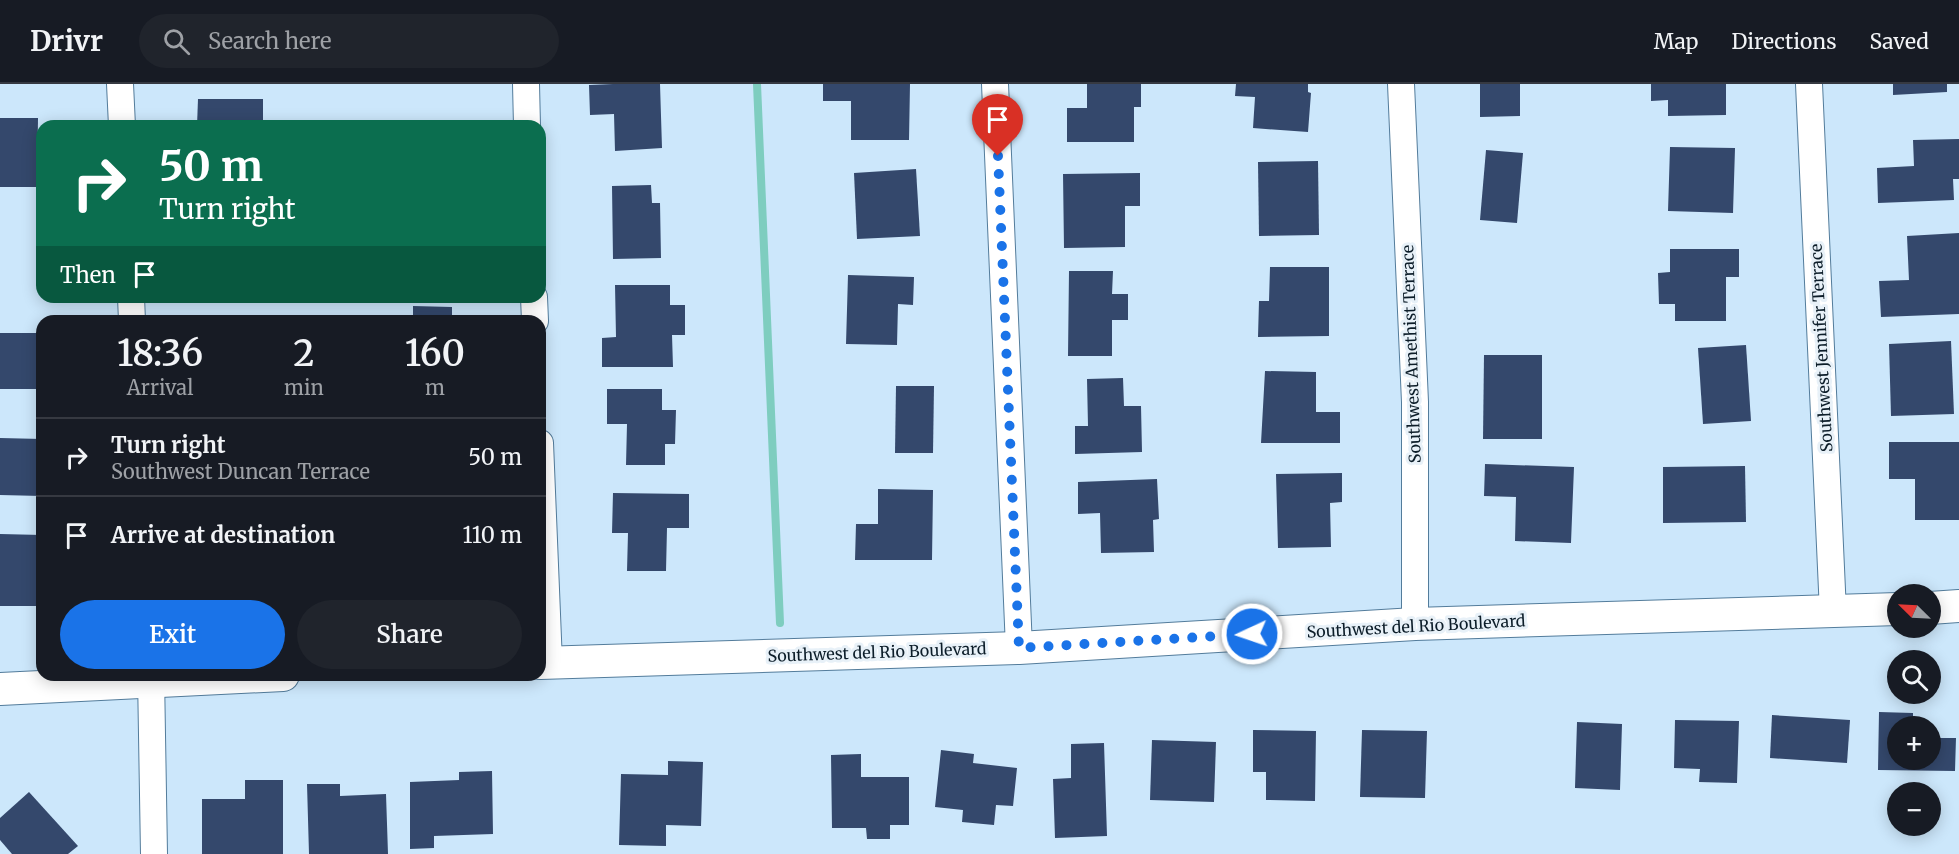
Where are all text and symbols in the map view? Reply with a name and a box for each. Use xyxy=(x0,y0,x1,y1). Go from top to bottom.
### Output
search box xyxy=(139,14,559,68)
text: Drivr xyxy=(30,23,103,59)
icon: search xyxy=(160,25,193,58)
text: Search here xyxy=(208,27,331,55)
text: Map xyxy=(1654,28,1698,55)
text: Directions xyxy=(1731,28,1836,55)
text: Saved xyxy=(1869,28,1929,55)
pin xyxy=(972,94,1023,156)
icon: arrive xyxy=(981,103,1014,136)
text: 50 m xyxy=(159,140,263,192)
icon: right xyxy=(60,144,138,222)
text: Turn right xyxy=(159,192,296,226)
street label: Southwest Jennifer Terrace xyxy=(1806,243,1836,453)
street label: Southwest Amethist Terrace xyxy=(1397,244,1425,464)
icon: arrive xyxy=(128,258,161,291)
text: Then xyxy=(60,261,116,289)
text: 18:36 xyxy=(117,331,203,376)
text: 2 xyxy=(293,331,315,376)
text: 160 xyxy=(405,331,465,376)
text: Arrival xyxy=(127,375,193,400)
text: min xyxy=(284,375,324,400)
text: m xyxy=(425,375,445,400)
text: Turn right xyxy=(111,431,225,459)
icon: right xyxy=(60,441,93,474)
text: 50 m xyxy=(468,443,522,471)
text: Southwest Duncan Terrace xyxy=(111,459,370,484)
icon: arrive xyxy=(60,519,93,552)
text: Arrive at destination xyxy=(111,521,335,549)
text: 110 m xyxy=(463,521,522,549)
north arrow xyxy=(1887,584,1941,638)
map controls xyxy=(1887,584,1941,836)
button: Exit xyxy=(60,600,285,669)
button: Share xyxy=(297,600,522,669)
position arrow xyxy=(1220,602,1284,666)
street label: Southwest del Rio Boulevard xyxy=(1306,610,1526,642)
street label: Southwest del Rio Boulevard xyxy=(767,638,987,666)
button: search xyxy=(1887,650,1941,704)
button: + xyxy=(1887,716,1941,770)
button: − xyxy=(1887,782,1941,836)

